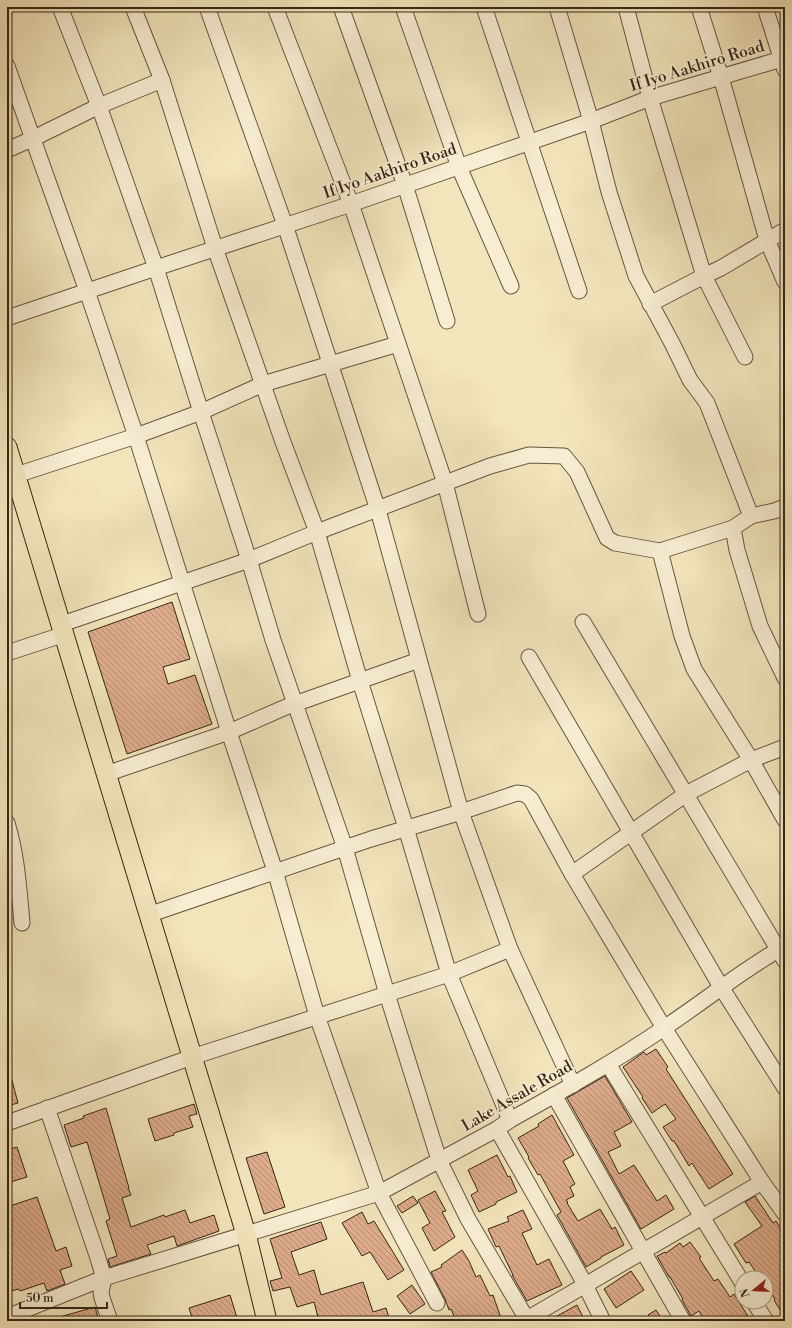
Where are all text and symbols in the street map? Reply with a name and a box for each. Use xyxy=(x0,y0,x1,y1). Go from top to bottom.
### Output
street label: If Iyo Aakhiro Road xyxy=(627,36,767,96)
street label: If Iyo Aakhiro Road xyxy=(321,139,459,203)
street label: Lake Assale Road xyxy=(458,1056,576,1136)
north arrow xyxy=(734,1270,774,1310)
scale bar xyxy=(20,1284,107,1310)
text: N xyxy=(737,1286,753,1299)
text: 50 m xyxy=(26,1291,54,1306)

